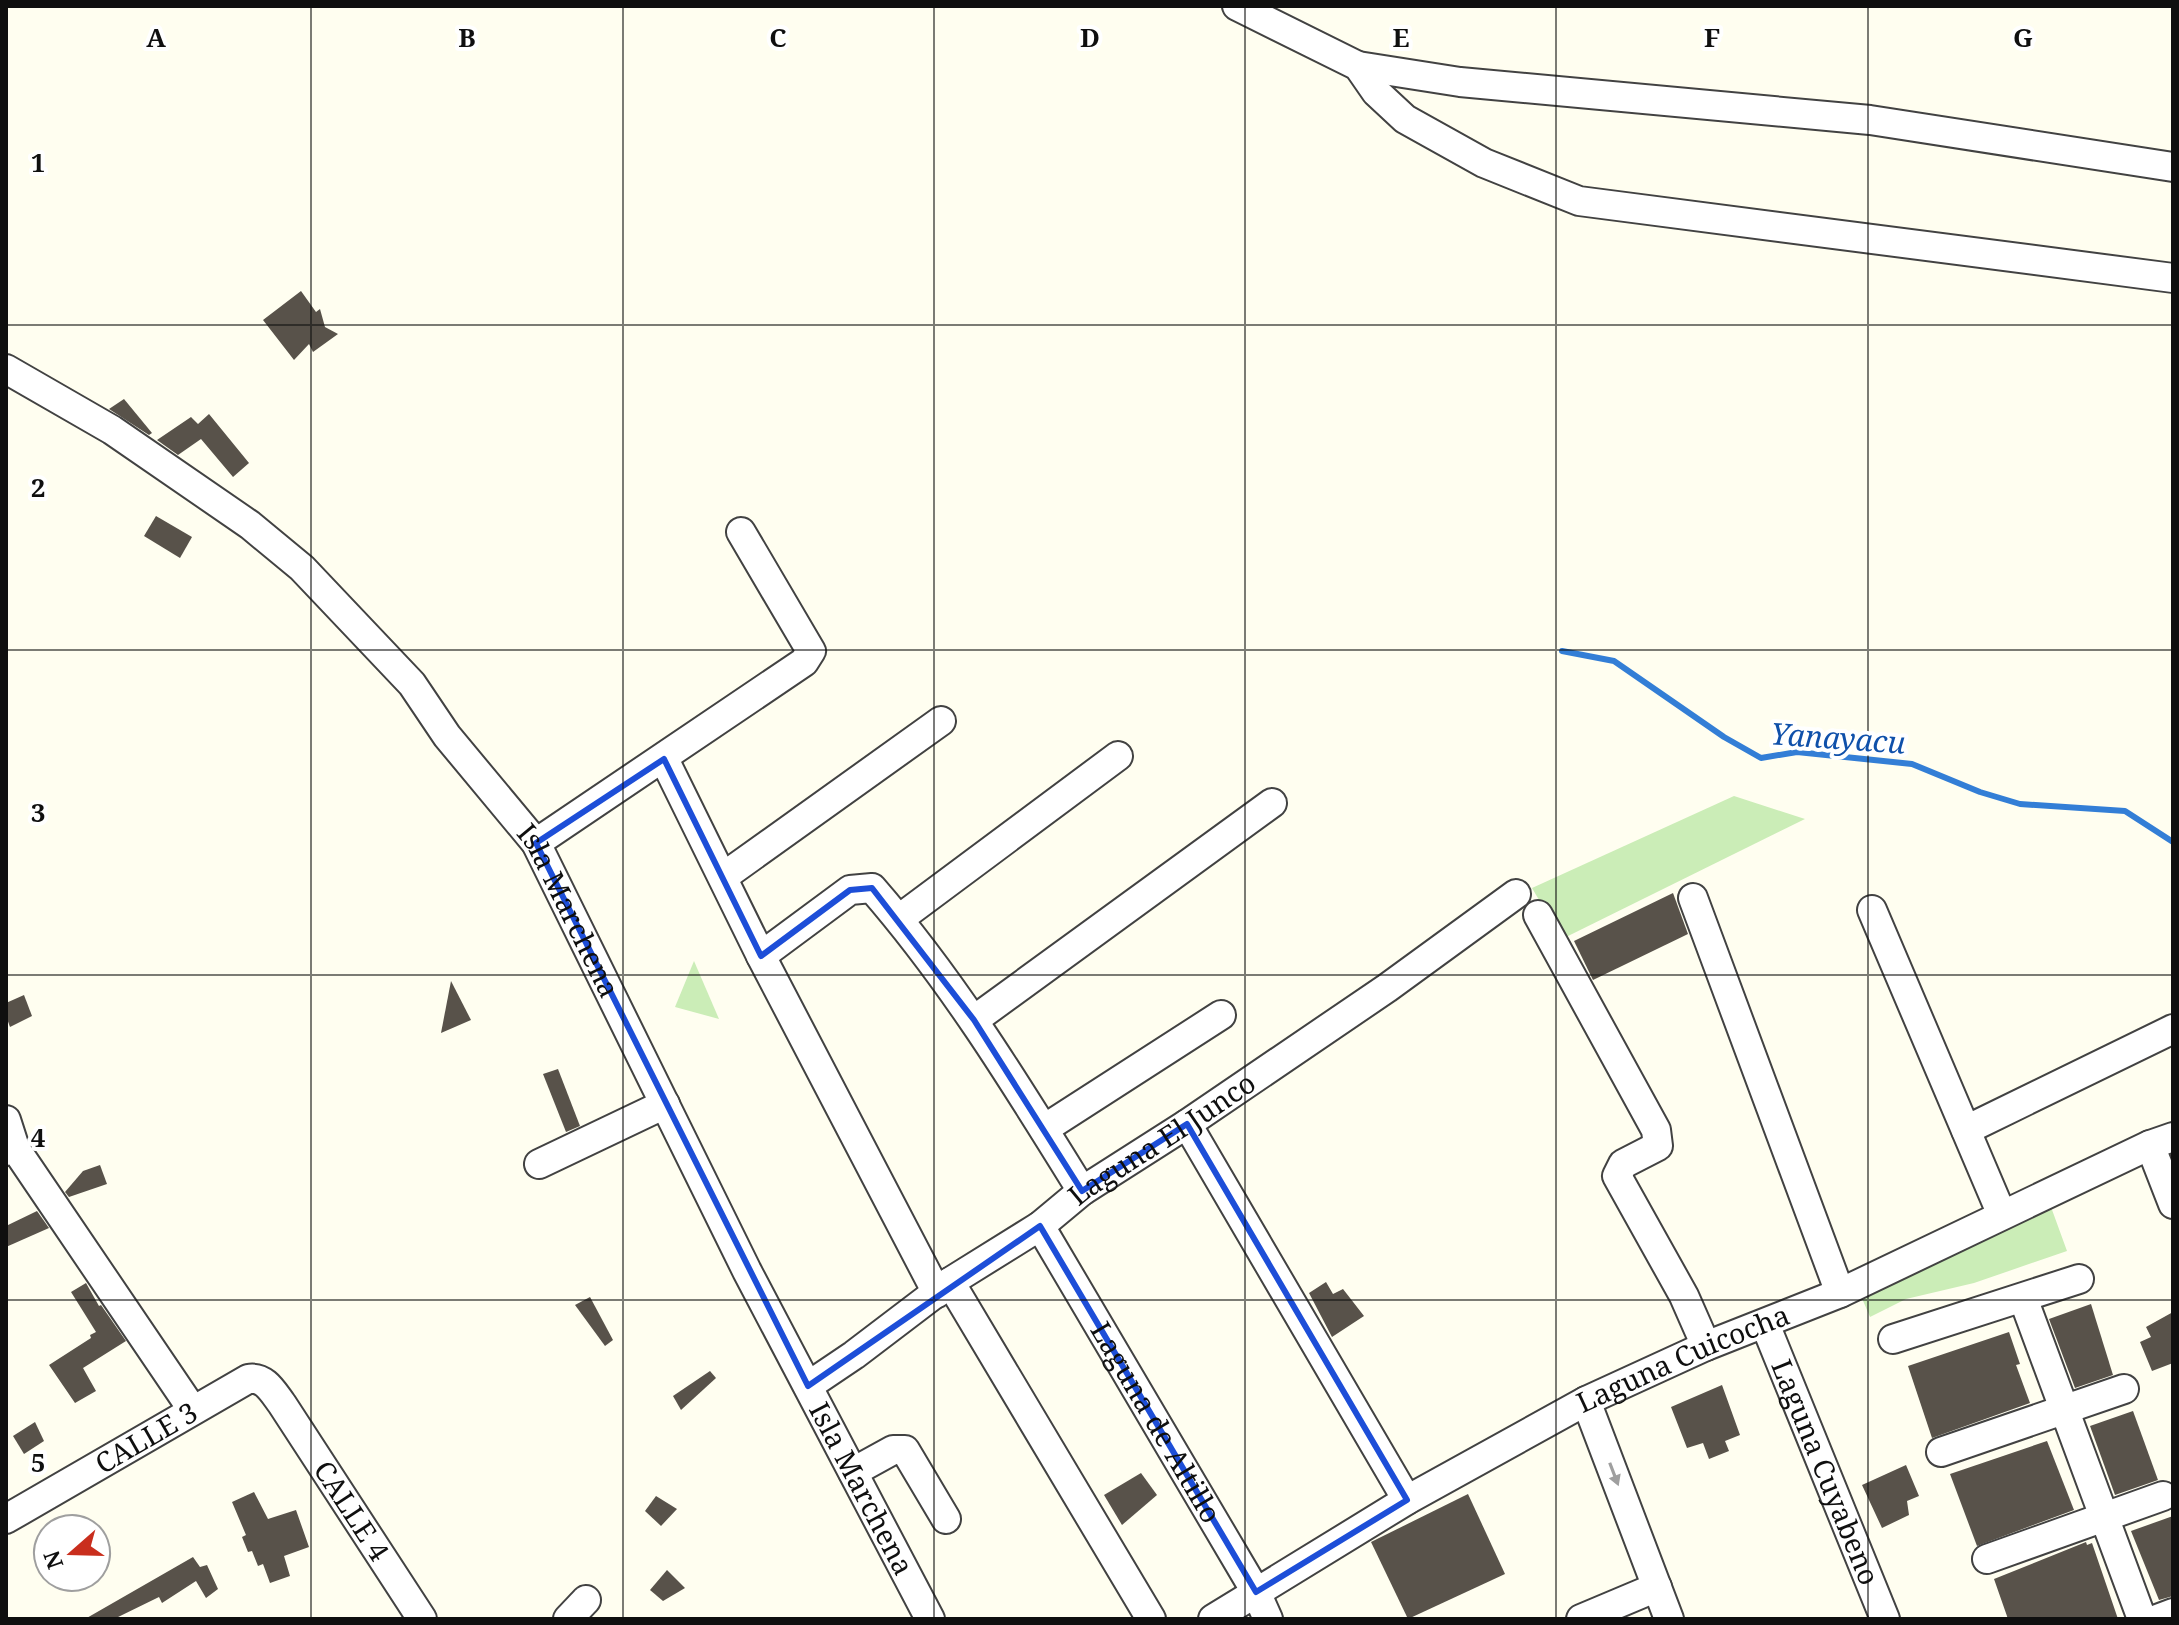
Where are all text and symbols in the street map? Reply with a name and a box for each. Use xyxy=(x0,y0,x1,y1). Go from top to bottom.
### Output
text: A xyxy=(146,19,166,55)
text: B xyxy=(458,19,476,55)
text: C xyxy=(769,19,787,55)
text: D xyxy=(1080,19,1100,55)
text: E xyxy=(1393,19,1410,55)
text: F xyxy=(1704,19,1720,55)
text: G xyxy=(2013,19,2033,55)
text: 1 xyxy=(31,144,45,180)
text: 2 xyxy=(31,469,45,505)
water label: Yanayacu xyxy=(1769,712,1907,763)
text: 3 xyxy=(31,794,45,830)
street label: Isla Marchena xyxy=(509,815,629,1004)
street label: Laguna El Junco xyxy=(1059,1063,1262,1213)
text: 4 xyxy=(31,1119,46,1155)
street label: Laguna Cuicocha xyxy=(1570,1295,1795,1421)
street label: Laguna de Altillo xyxy=(1083,1314,1231,1529)
street label: Laguna Cuyabeno xyxy=(1763,1353,1889,1590)
street label: CALLE 3 xyxy=(88,1392,204,1482)
street label: Isla Marchena xyxy=(801,1395,923,1581)
text: 5 xyxy=(31,1444,45,1480)
street label: CALLE 4 xyxy=(306,1453,399,1568)
one-way arrow xyxy=(1608,1462,1621,1486)
north arrow xyxy=(32,1513,112,1593)
text: N xyxy=(35,1547,69,1573)

